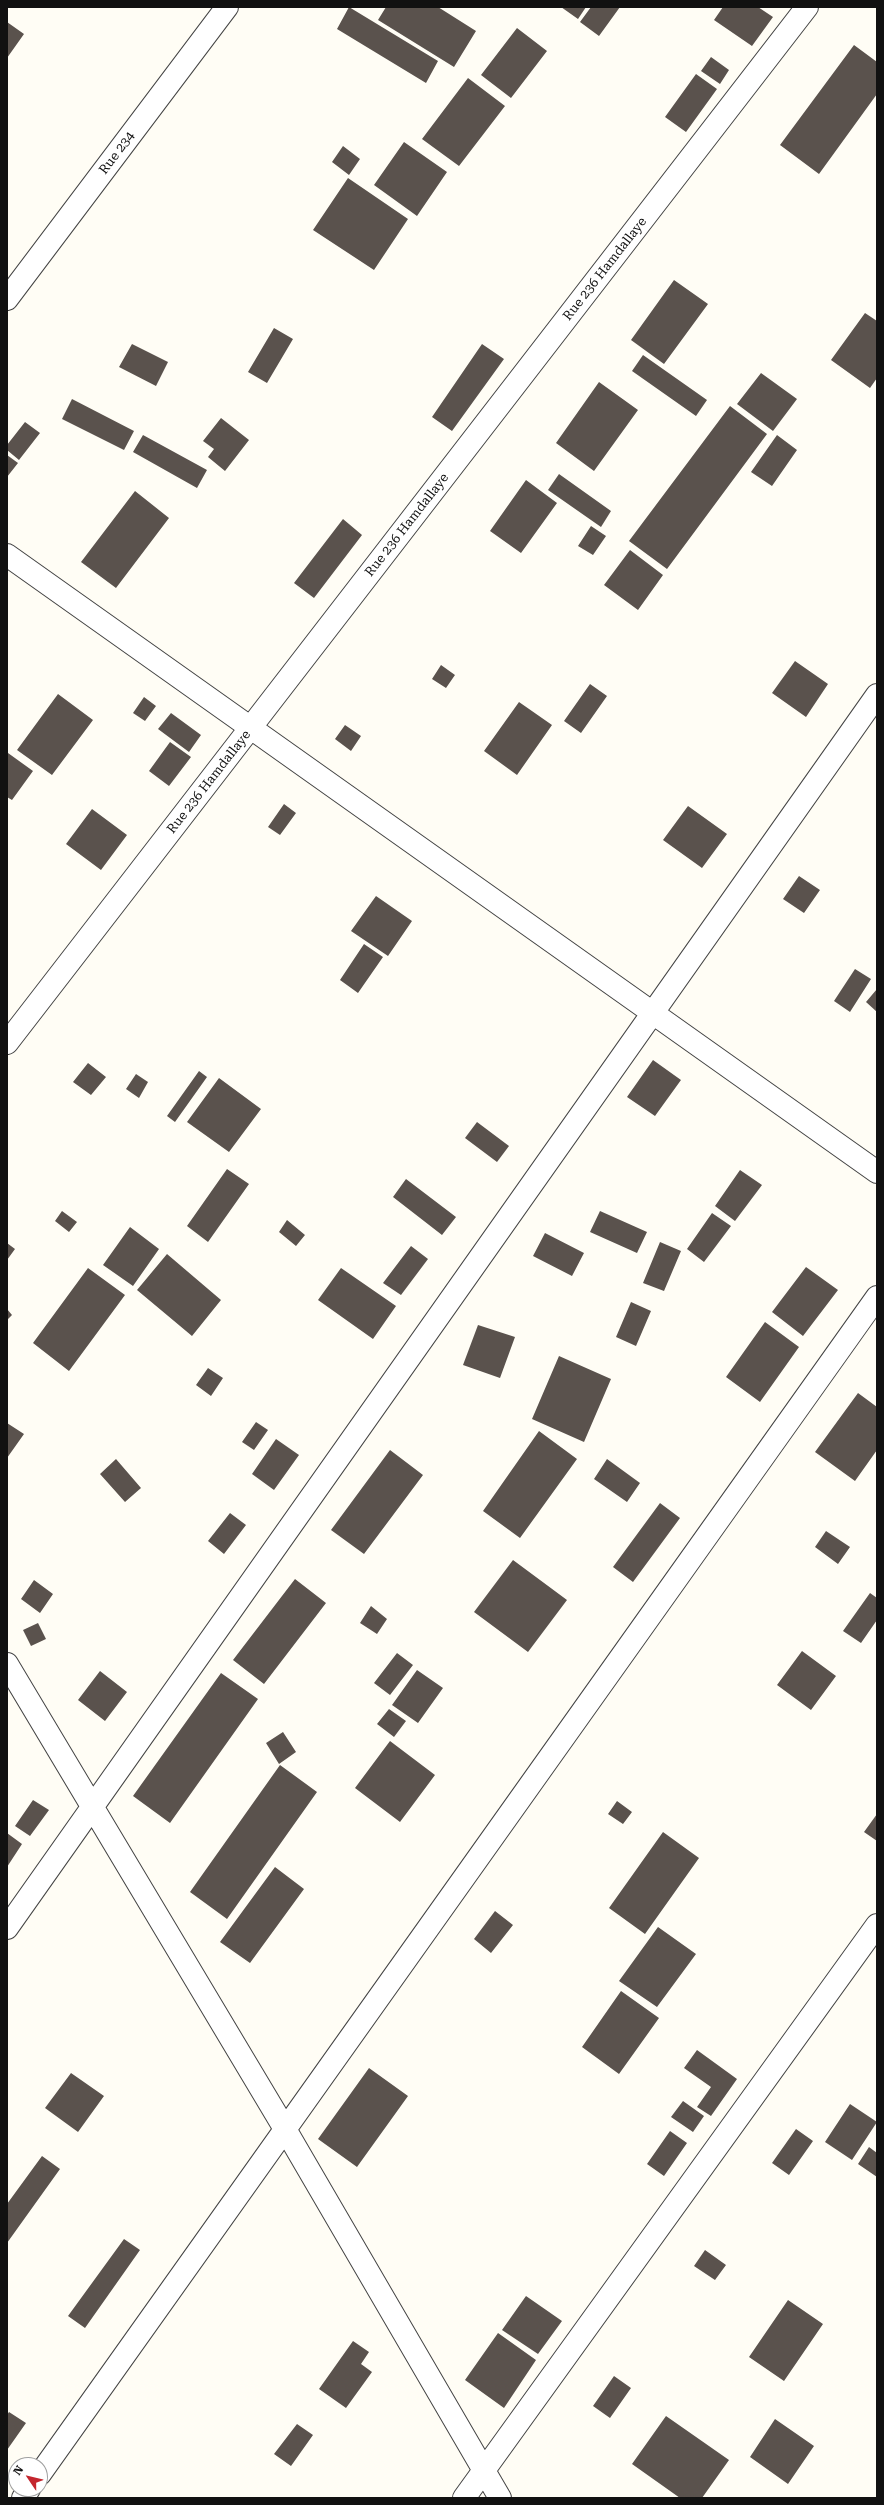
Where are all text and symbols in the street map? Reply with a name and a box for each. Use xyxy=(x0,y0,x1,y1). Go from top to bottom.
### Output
street label: Rue 234 xyxy=(96,129,138,177)
street label: Rue 236 Hamdallaye xyxy=(560,214,650,324)
street label: Rue 236 Hamdallaye xyxy=(362,470,452,580)
street label: Rue 236 Hamdallaye xyxy=(164,727,254,837)
north arrow xyxy=(8,2457,48,2497)
text: N xyxy=(11,2463,26,2478)

